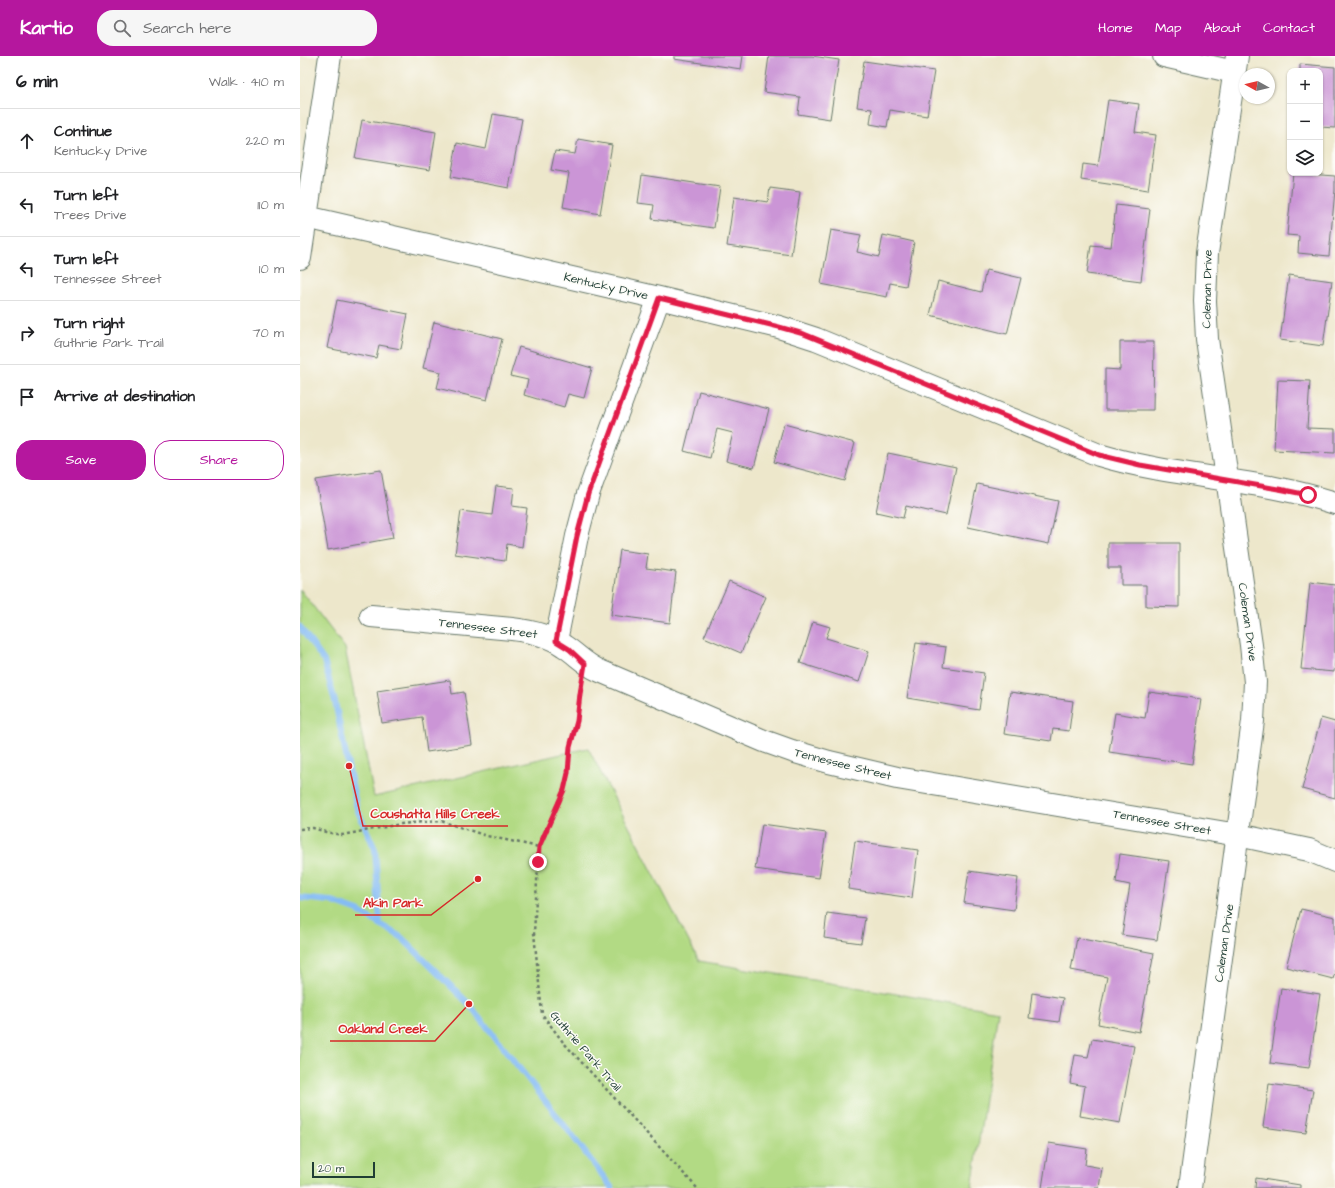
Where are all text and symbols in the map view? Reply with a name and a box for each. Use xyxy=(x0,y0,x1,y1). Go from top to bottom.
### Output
search box xyxy=(97,10,377,46)
text: Kartio xyxy=(20,15,73,42)
icon: search xyxy=(111,17,133,39)
text: Search here xyxy=(143,18,231,39)
text: Home xyxy=(1098,18,1133,38)
text: Map xyxy=(1155,18,1181,38)
text: About xyxy=(1203,18,1241,38)
text: Contact xyxy=(1263,18,1315,38)
north arrow xyxy=(1239,68,1275,104)
map controls xyxy=(1287,68,1323,176)
button: + xyxy=(1287,68,1323,104)
text: 6 min xyxy=(16,70,58,94)
text: Walk · 410 m xyxy=(209,73,284,91)
button: − xyxy=(1287,104,1323,140)
text: Continue xyxy=(54,121,112,142)
icon: ahead xyxy=(16,130,38,152)
text: 220 m xyxy=(246,132,284,150)
button: layers xyxy=(1287,140,1323,176)
text: Kentucky Drive xyxy=(54,142,147,160)
text: Turn left xyxy=(54,185,118,206)
icon: left xyxy=(16,194,38,216)
text: 110 m xyxy=(257,196,284,214)
text: Trees Drive xyxy=(54,206,126,224)
text: Turn left xyxy=(54,249,118,270)
street label: Coleman Drive xyxy=(1198,249,1217,329)
icon: left xyxy=(16,258,38,280)
text: 10 m xyxy=(259,260,284,278)
street label: Kentucky Drive xyxy=(562,269,650,306)
text: Tennessee Street xyxy=(54,270,162,288)
text: Turn right xyxy=(54,313,125,334)
icon: right xyxy=(16,322,38,344)
text: 70 m xyxy=(252,324,284,342)
text: Guthrie Park Trail xyxy=(54,334,164,352)
icon: arrive xyxy=(16,386,38,408)
text: Arrive at destination xyxy=(54,386,195,407)
button: Save xyxy=(16,440,146,480)
button: Share xyxy=(154,440,284,480)
route start xyxy=(1299,486,1317,504)
street label: Coleman Drive xyxy=(1234,582,1261,663)
street label: Tennessee Street xyxy=(438,614,538,643)
street label: Tennessee Street xyxy=(793,744,893,785)
callout: Coushatta Hills Creek xyxy=(363,801,508,826)
text: Coushatta Hills Creek xyxy=(370,805,501,823)
street label: Tennessee Street xyxy=(1112,805,1212,840)
route end xyxy=(529,853,547,871)
callout: Akin Park xyxy=(355,890,431,915)
text: Akin Park xyxy=(363,894,424,912)
street label: Coleman Drive xyxy=(1211,902,1238,983)
street label: Guthrie Park Trail xyxy=(546,1007,625,1095)
callout: Oakland Creek xyxy=(330,1016,435,1041)
text: Oakland Creek xyxy=(339,1020,428,1038)
scale bar xyxy=(312,1160,375,1179)
text: 20 m xyxy=(318,1161,344,1176)

